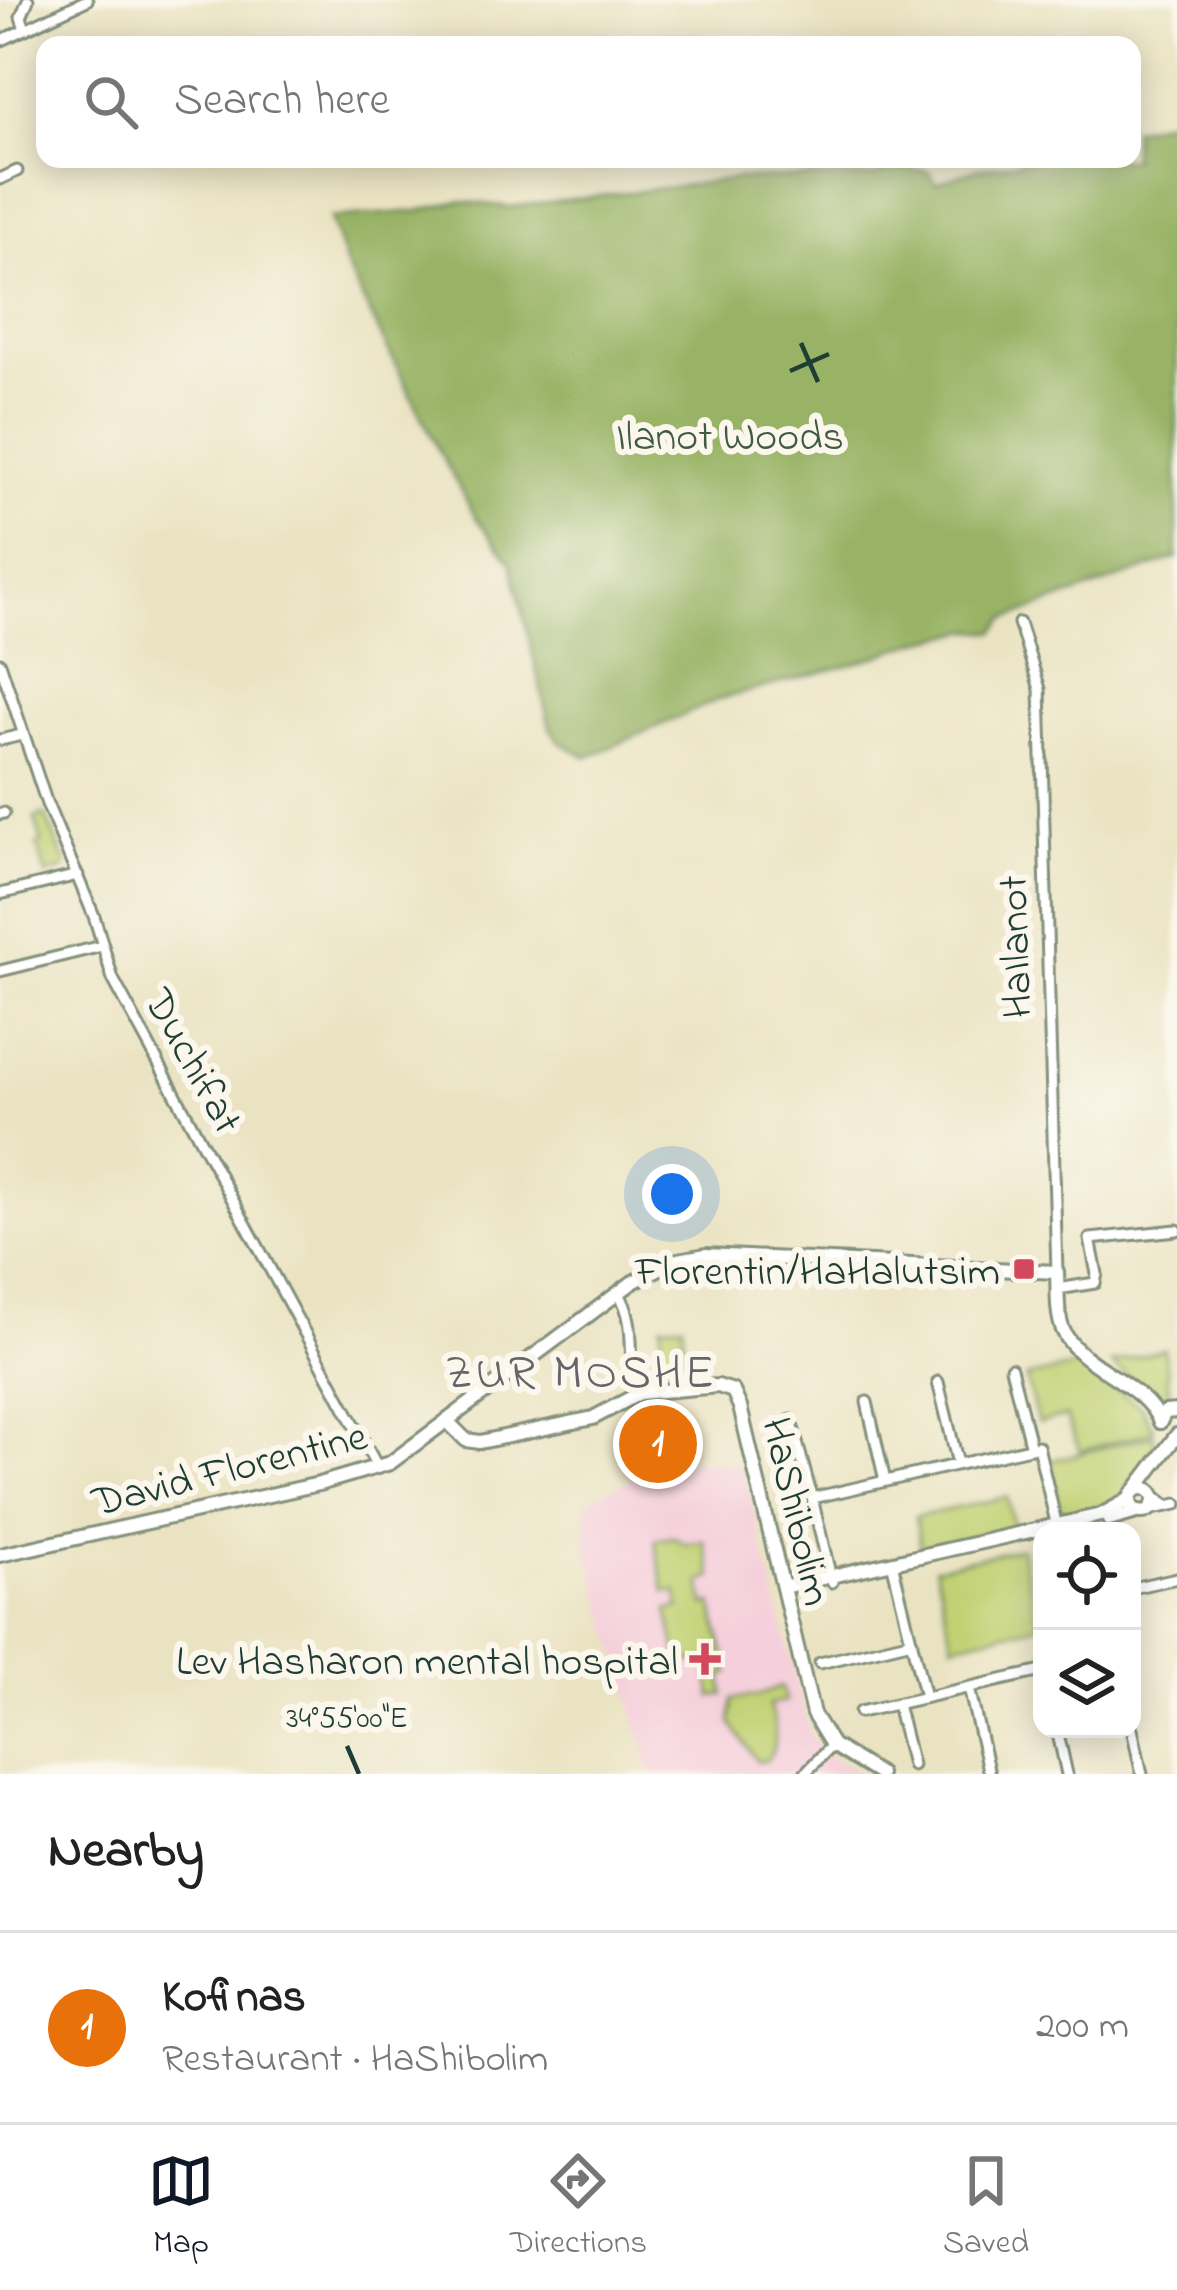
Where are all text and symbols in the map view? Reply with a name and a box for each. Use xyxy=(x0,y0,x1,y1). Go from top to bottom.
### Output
search box xyxy=(36,36,1141,168)
icon: search xyxy=(78,69,144,135)
text: Search here xyxy=(174,69,390,135)
park label: Ilanot Woods xyxy=(616,408,844,469)
street label: HaIlanot xyxy=(985,874,1050,1020)
street label: Duchifat xyxy=(126,978,256,1146)
your location xyxy=(642,1164,702,1224)
place label: Florentin/HaHalutsim xyxy=(634,1243,1000,1304)
marker: Florentin/HaHalutsim xyxy=(1011,1256,1037,1282)
district label: ZUR MOSHE xyxy=(445,1340,717,1410)
pin: 1 xyxy=(619,1399,697,1489)
street label: David Florentine xyxy=(85,1408,374,1535)
street label: HaShibolim xyxy=(743,1412,846,1612)
map controls xyxy=(1033,1522,1141,1738)
button: locate xyxy=(1033,1522,1141,1630)
button: layers xyxy=(1033,1630,1141,1738)
place label: Lev Hasharon mental hospital xyxy=(176,1633,678,1694)
marker: Lev Hasharon mental hospital xyxy=(689,1643,721,1675)
text: 34°55'00"E xyxy=(286,1698,408,1742)
text: Nearby xyxy=(48,1815,204,1890)
text: Kofinas xyxy=(162,1966,306,2032)
text: 1 xyxy=(81,1999,93,2056)
text: 200 m xyxy=(1036,1999,1129,2056)
text: Restaurant · HaShibolim xyxy=(162,2032,548,2089)
tab: Map xyxy=(148,2148,214,2268)
tab: Directions xyxy=(510,2148,647,2268)
tab: Saved xyxy=(943,2148,1029,2268)

